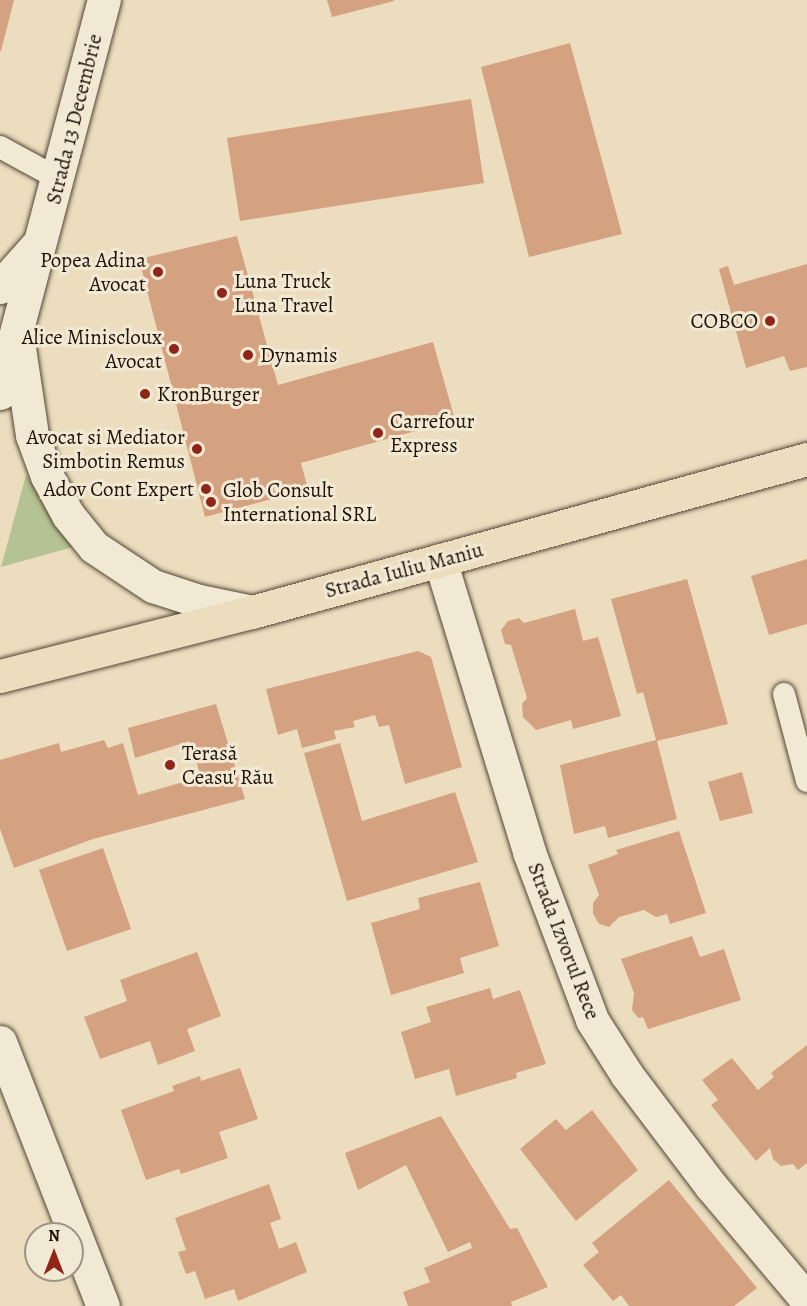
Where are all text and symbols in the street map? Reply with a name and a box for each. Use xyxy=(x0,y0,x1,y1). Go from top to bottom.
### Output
street label: Strada 13 Decembrie xyxy=(41,31,107,207)
place label: Popea Adina Avocat xyxy=(40,247,146,297)
marker: Popea Adina Avocat xyxy=(151,265,165,279)
place label: Luna Truck Luna Travel xyxy=(234,268,333,318)
marker: Luna Truck Luna Travel xyxy=(215,286,229,300)
place label: COBCO xyxy=(691,308,758,334)
marker: COBCO xyxy=(763,314,777,328)
place label: Alice Miniscloux Avocat xyxy=(22,324,162,374)
marker: Alice Miniscloux Avocat xyxy=(167,342,181,356)
place label: Dynamis xyxy=(260,342,337,368)
marker: Dynamis xyxy=(241,348,255,362)
place label: KronBurger xyxy=(157,381,259,407)
marker: KronBurger xyxy=(138,387,152,401)
place label: Carrefour Express xyxy=(390,408,475,458)
place label: Avocat si Mediator Simbotin Remus xyxy=(26,424,185,474)
marker: Carrefour Express xyxy=(371,426,385,440)
marker: Avocat si Mediator Simbotin Remus xyxy=(190,442,204,456)
place label: Adov Cont Expert xyxy=(44,476,194,502)
place label: Glob Consult International SRL xyxy=(223,477,376,527)
marker: Adov Cont Expert xyxy=(199,482,213,496)
marker: Glob Consult International SRL xyxy=(204,495,218,509)
street label: Strada Iuliu Maniu xyxy=(322,537,486,603)
place label: Terasă Ceasu' Rău xyxy=(182,740,274,790)
marker: Terasă Ceasu' Rău xyxy=(163,758,177,772)
street label: Strada Izvorul Rece xyxy=(523,859,605,1023)
north arrow xyxy=(24,1222,84,1282)
text: N xyxy=(48,1225,60,1247)

